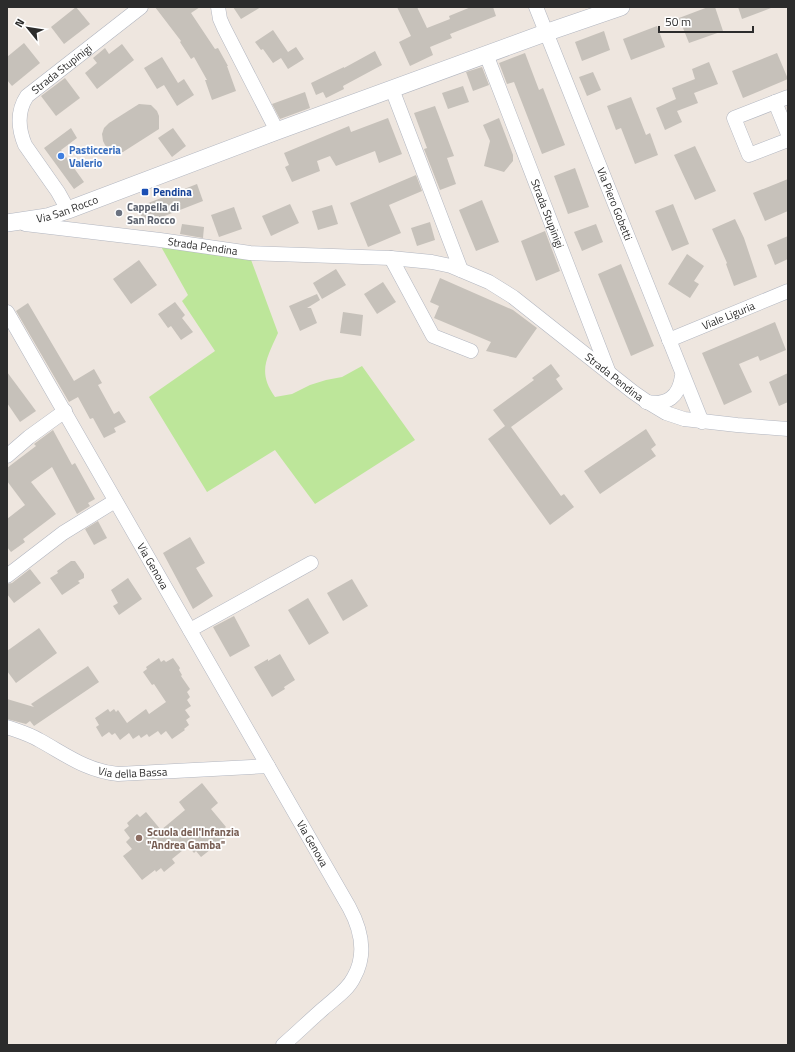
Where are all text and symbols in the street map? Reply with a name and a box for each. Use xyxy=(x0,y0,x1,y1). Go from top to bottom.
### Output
north arrow xyxy=(8,8,48,48)
scale bar xyxy=(659,8,753,34)
text: 50 m xyxy=(665,12,691,31)
text: N xyxy=(11,16,28,30)
street label: Strada Stupinigi xyxy=(28,40,95,98)
place label: Pasticceria Valerio xyxy=(69,142,121,171)
marker: Pasticceria Valerio xyxy=(56,151,66,161)
street label: Via Piero Gobetti xyxy=(593,165,637,243)
street label: Strada Stupinigi xyxy=(527,177,568,251)
place label: Pendina xyxy=(153,184,192,200)
marker: Pendina xyxy=(140,187,150,197)
street label: Via San Rocco xyxy=(35,191,101,226)
place label: Cappella di San Rocco xyxy=(127,199,179,228)
marker: Cappella di San Rocco xyxy=(114,208,124,218)
street label: Strada Pendina xyxy=(167,233,239,259)
street label: Viale Liguria xyxy=(699,297,757,334)
street label: Strada Pendina xyxy=(581,349,647,405)
street label: Via Genova xyxy=(133,540,173,593)
street label: Via della Bassa xyxy=(96,762,168,782)
street label: Via Genova xyxy=(293,817,332,870)
place label: Scuola dell'Infanzia "Andrea Gamba" xyxy=(147,824,240,853)
marker: Scuola dell'Infanzia "Andrea Gamba" xyxy=(134,833,144,843)

